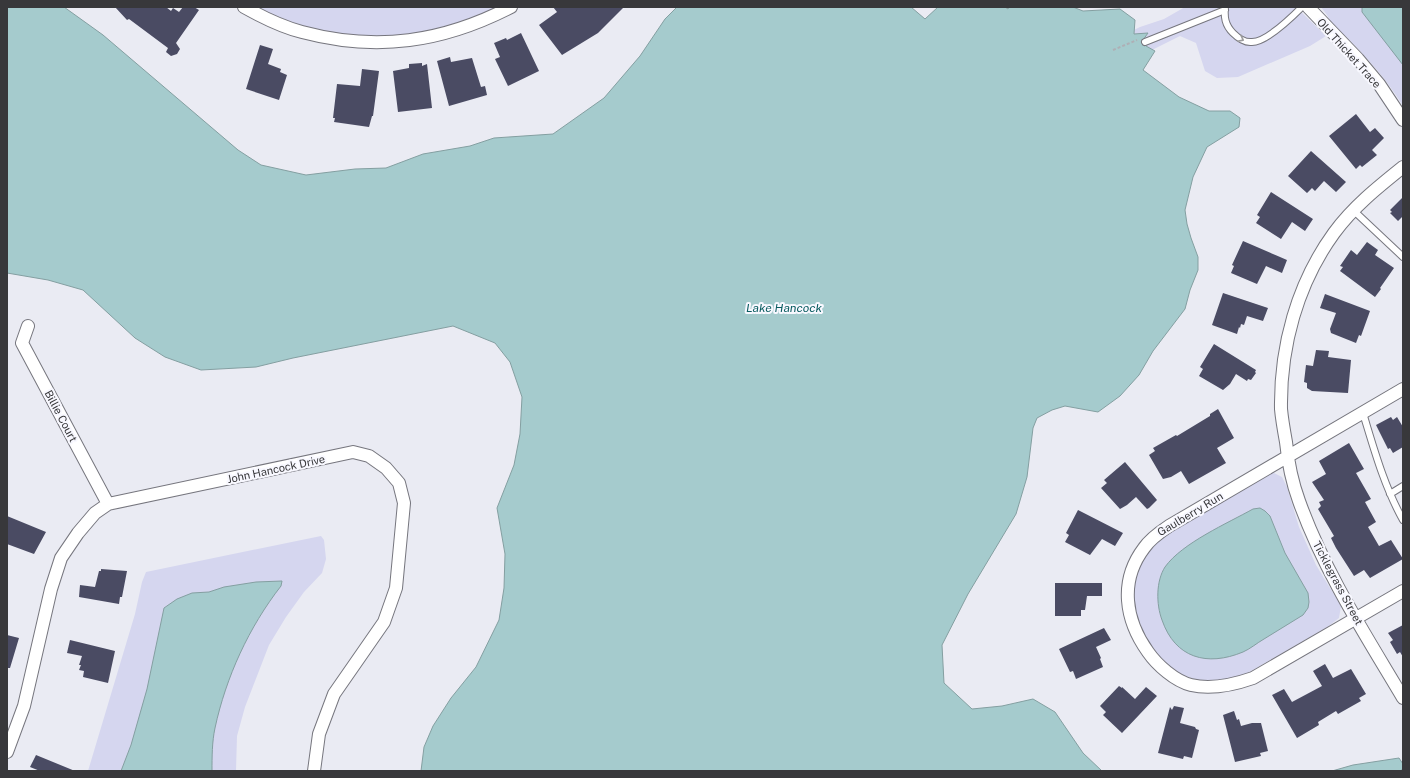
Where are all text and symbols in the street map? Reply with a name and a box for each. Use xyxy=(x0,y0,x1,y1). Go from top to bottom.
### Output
street label: Old Thicket Trace xyxy=(1315,16,1383,90)
one-way arrow xyxy=(1237,34,1244,42)
water label: Lake Hancock xyxy=(746,301,822,315)
street label: Billie Court xyxy=(42,388,80,444)
street label: John Hancock Drive xyxy=(226,453,326,485)
street label: Gaulberry Run xyxy=(1155,490,1225,538)
street label: Ticklegrass Street xyxy=(1311,539,1365,627)

